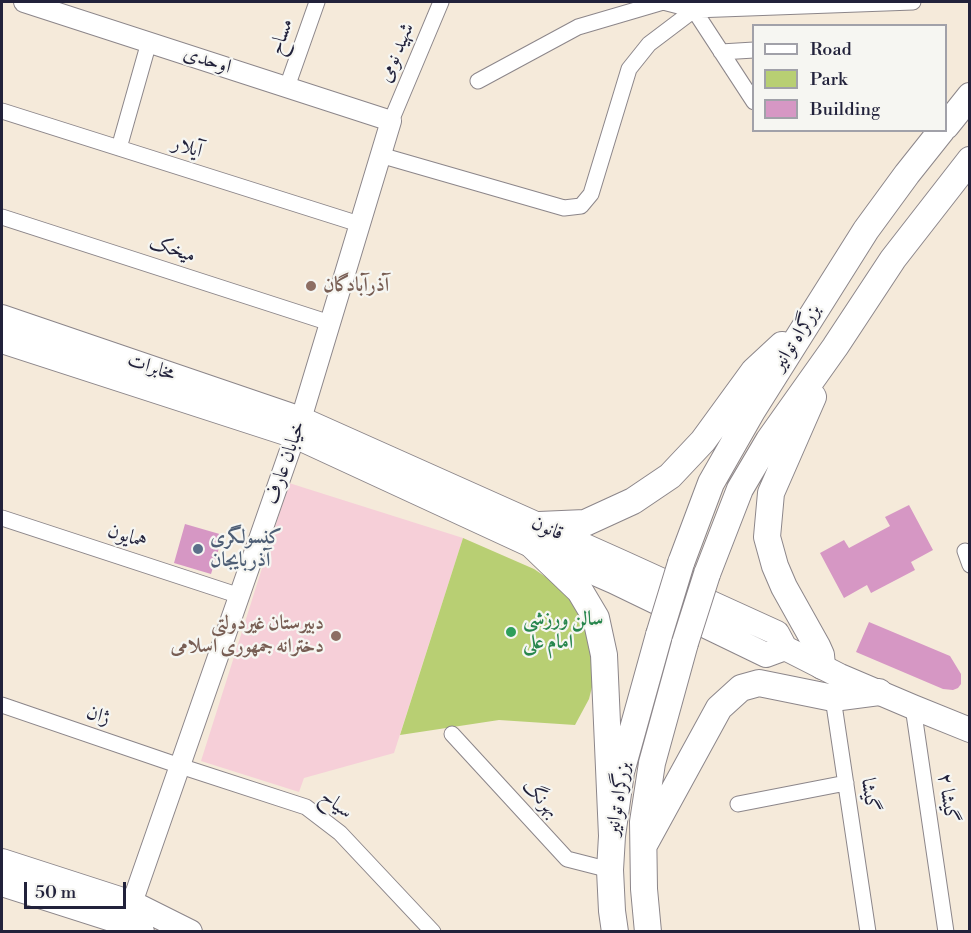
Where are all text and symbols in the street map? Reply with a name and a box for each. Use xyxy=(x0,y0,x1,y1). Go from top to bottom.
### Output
street label: مساح xyxy=(265,16,299,58)
street label: شهید نومی xyxy=(374,20,420,86)
legend xyxy=(752,24,947,132)
text: Road xyxy=(810,38,852,61)
street label: اوحدی xyxy=(180,42,234,80)
text: Park xyxy=(810,68,847,91)
text: Building xyxy=(810,98,880,121)
street label: آیلار xyxy=(169,132,205,164)
street label: میخک xyxy=(146,231,198,269)
place label: آذرآبادگان xyxy=(323,274,389,298)
marker: آذرآبادگان xyxy=(304,279,318,293)
street label: بزرگراه توانیر xyxy=(767,300,827,376)
street label: مخابرات xyxy=(124,349,178,387)
street label: خیابان عارف xyxy=(261,418,311,508)
street label: قانون xyxy=(527,511,567,547)
street label: همایون xyxy=(104,519,150,555)
place label: کنسولگری آذربایجان xyxy=(210,526,282,573)
marker: کنسولگری آذربایجان xyxy=(191,542,205,556)
place label: سالن ورزشی امام علی xyxy=(523,608,603,655)
place label: دبیرستان غیردولتی دخترانه جمهوری اسلامی xyxy=(170,612,324,659)
marker: سالن ورزشی امام علی xyxy=(504,625,518,639)
marker: دبیرستان غیردولتی دخترانه جمهوری اسلامی xyxy=(329,629,343,643)
street label: ژان xyxy=(83,701,113,731)
street label: بزرگراه توانیر xyxy=(601,761,637,837)
street label: گیشا ۲ xyxy=(932,772,962,824)
street label: بهرنگ xyxy=(516,775,564,823)
street label: گیشا xyxy=(855,776,883,814)
street label: سیاح xyxy=(315,785,357,825)
scale bar xyxy=(27,870,129,908)
text: 50 m xyxy=(35,881,76,904)

